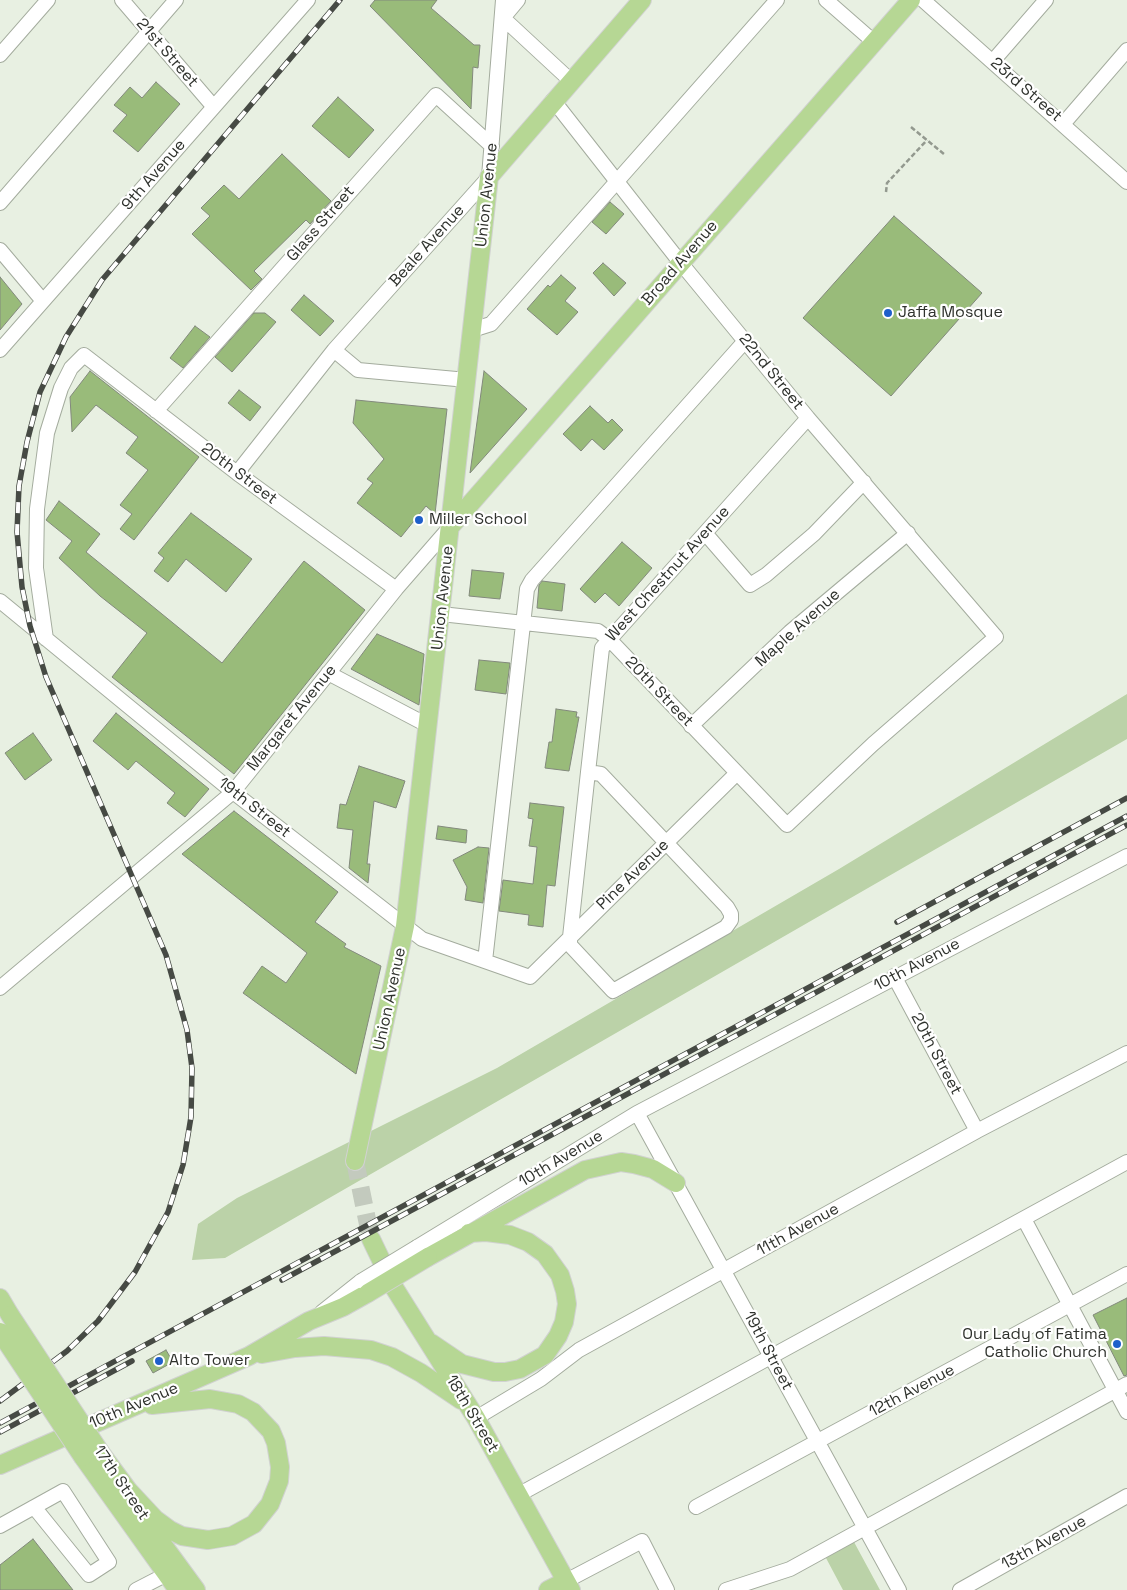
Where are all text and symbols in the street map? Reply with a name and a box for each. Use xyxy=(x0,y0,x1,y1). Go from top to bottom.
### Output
street label: 21st Street xyxy=(132,15,202,91)
street label: 23rd Street xyxy=(986,54,1066,126)
street label: 9th Avenue xyxy=(118,136,190,214)
street label: Union Avenue xyxy=(472,142,502,248)
street label: Glass Street xyxy=(283,182,359,266)
street label: Beale Avenue xyxy=(385,201,469,291)
street label: Broad Avenue xyxy=(638,217,722,309)
place label: Jaffa Mosque xyxy=(898,303,1003,323)
marker: Jaffa Mosque xyxy=(882,307,894,319)
street label: 22nd Street xyxy=(734,330,808,414)
street label: 20th Street xyxy=(197,439,281,509)
street label: West Chestnut Avenue xyxy=(602,502,734,646)
place label: Miller School xyxy=(429,510,527,530)
marker: Miller School xyxy=(413,514,425,526)
street label: Union Avenue xyxy=(428,545,458,651)
street label: Maple Avenue xyxy=(752,585,844,671)
street label: 20th Street xyxy=(621,653,697,731)
street label: Margaret Avenue xyxy=(243,661,341,775)
street label: 19th Street xyxy=(214,774,294,842)
street label: Pine Avenue xyxy=(593,836,673,914)
street label: 10th Avenue xyxy=(871,934,963,996)
street label: Union Avenue xyxy=(370,946,410,1052)
street label: 20th Street xyxy=(906,1010,966,1098)
street label: 10th Avenue xyxy=(515,1126,607,1192)
street label: 11th Avenue xyxy=(753,1200,843,1260)
street label: 19th Street xyxy=(739,1308,797,1394)
place label: Our Lady of Fatima Catholic Church xyxy=(962,1325,1107,1363)
marker: Our Lady of Fatima Catholic Church xyxy=(1111,1338,1123,1350)
place label: Alto Tower xyxy=(169,1351,250,1371)
marker: Alto Tower xyxy=(153,1355,165,1367)
street label: 12th Avenue xyxy=(866,1360,958,1422)
street label: 18th Street xyxy=(441,1372,503,1456)
street label: 10th Avenue xyxy=(87,1379,181,1433)
street label: 17th Street xyxy=(89,1442,153,1524)
street label: 13th Avenue xyxy=(998,1512,1090,1574)

